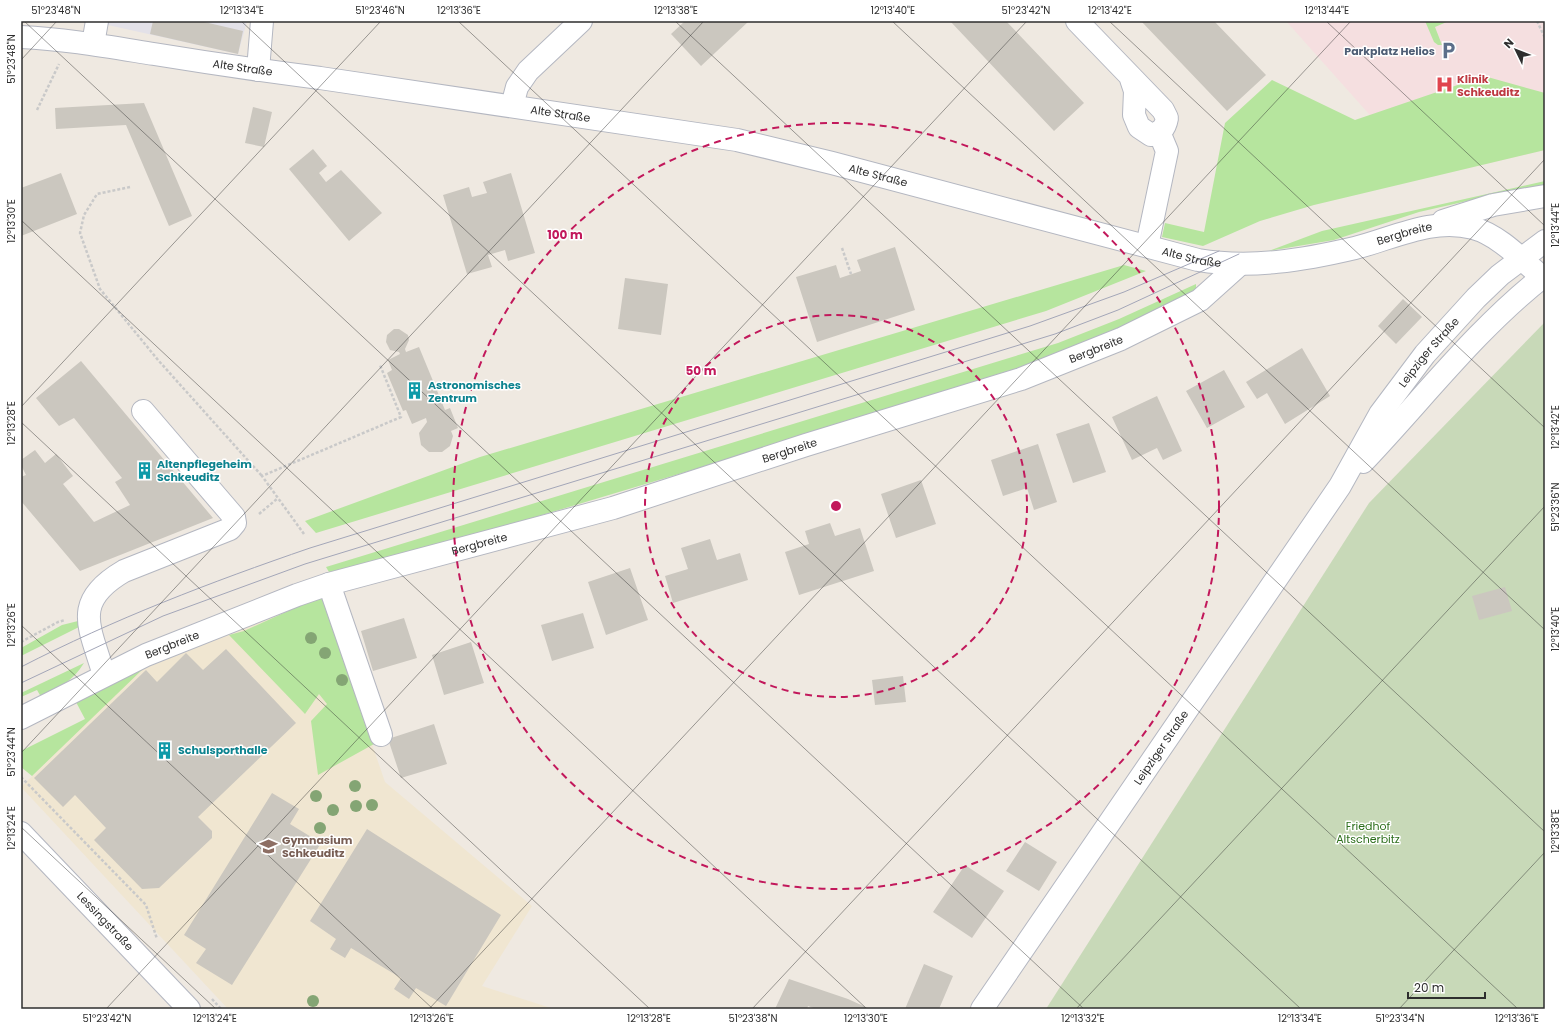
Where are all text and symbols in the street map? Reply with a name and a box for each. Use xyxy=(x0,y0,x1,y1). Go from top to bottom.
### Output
text: 51°23'48"N xyxy=(31,3,81,18)
text: 12°13'34"E xyxy=(220,3,264,18)
text: 51°23'46"N xyxy=(355,3,405,18)
text: 12°13'36"E xyxy=(437,3,481,18)
text: 12°13'38"E xyxy=(654,3,698,18)
text: 12°13'40"E xyxy=(871,3,915,18)
text: 51°23'42"N xyxy=(1002,3,1050,18)
text: 12°13'42"E xyxy=(1088,3,1132,18)
text: 12°13'44"E xyxy=(1305,3,1349,18)
north arrow xyxy=(1496,30,1536,70)
text: 51°23'48"N xyxy=(4,34,19,84)
text: N xyxy=(1500,35,1517,52)
parking icon: Parkplatz Helios xyxy=(1438,41,1458,61)
place label: Parkplatz Helios xyxy=(1344,43,1435,59)
street label: Alte Straße xyxy=(212,55,274,80)
place label: Klinik Schkeuditz xyxy=(1457,71,1520,100)
hospital icon: Klinik Schkeuditz xyxy=(1434,75,1454,95)
street label: Alte Straße xyxy=(529,101,592,126)
street label: Alte Straße xyxy=(847,160,910,191)
text: 12°13'30"E xyxy=(4,199,19,243)
text: 12°13'44"E xyxy=(1548,203,1563,247)
street label: Bergbreite xyxy=(1375,218,1434,249)
text: 100 m xyxy=(547,226,583,243)
street label: Alte Straße xyxy=(1160,243,1222,271)
street label: Leipziger Straße xyxy=(1395,313,1463,391)
street label: Bergbreite xyxy=(1067,331,1126,367)
text: 50 m xyxy=(686,362,717,379)
place label: Astronomisches Zentrum xyxy=(428,377,521,406)
building icon: Astronomisches Zentrum xyxy=(405,381,425,401)
text: 12°13'28"E xyxy=(4,401,19,445)
text: 12°13'42"E xyxy=(1548,405,1563,449)
street label: Bergbreite xyxy=(760,434,819,467)
place label: Altenpflegeheim Schkeuditz xyxy=(157,456,252,485)
building icon: Altenpflegeheim Schkeuditz xyxy=(134,460,154,480)
text: 51°23'36"N xyxy=(1548,483,1563,532)
centre of rings xyxy=(829,499,843,513)
street label: Bergbreite xyxy=(450,529,509,559)
text: 12°13'26"E xyxy=(4,603,19,647)
text: 12°13'40"E xyxy=(1548,607,1563,651)
street label: Bergbreite xyxy=(143,627,202,663)
street label: Leipziger Straße xyxy=(1130,707,1192,788)
text: 51°23'44"N xyxy=(4,727,19,777)
building icon: Schulsporthalle xyxy=(155,740,175,760)
place label: Schulsporthalle xyxy=(178,742,268,758)
text: 12°13'24"E xyxy=(4,806,19,850)
text: 12°13'38"E xyxy=(1548,809,1563,853)
park label: Friedhof Altscherbitz xyxy=(1336,818,1400,847)
place label: Gymnasium Schkeuditz xyxy=(282,832,353,861)
school or university icon: Gymnasium Schkeuditz xyxy=(259,836,279,856)
street label: Lessingstraße xyxy=(73,888,137,954)
scale bar xyxy=(1408,974,1485,1000)
text: 20 m xyxy=(1414,979,1444,996)
text: 51°23'42"N xyxy=(83,1011,131,1026)
text: 12°13'24"E xyxy=(193,1011,237,1026)
text: 12°13'26"E xyxy=(410,1011,454,1026)
text: 12°13'28"E xyxy=(627,1011,671,1026)
text: 51°23'38"N xyxy=(729,1011,777,1026)
text: 12°13'30"E xyxy=(844,1011,888,1026)
text: 12°13'32"E xyxy=(1061,1011,1105,1026)
text: 12°13'34"E xyxy=(1278,1011,1322,1026)
text: 51°23'34"N xyxy=(1376,1011,1424,1026)
text: 12°13'36"E xyxy=(1495,1011,1539,1026)

